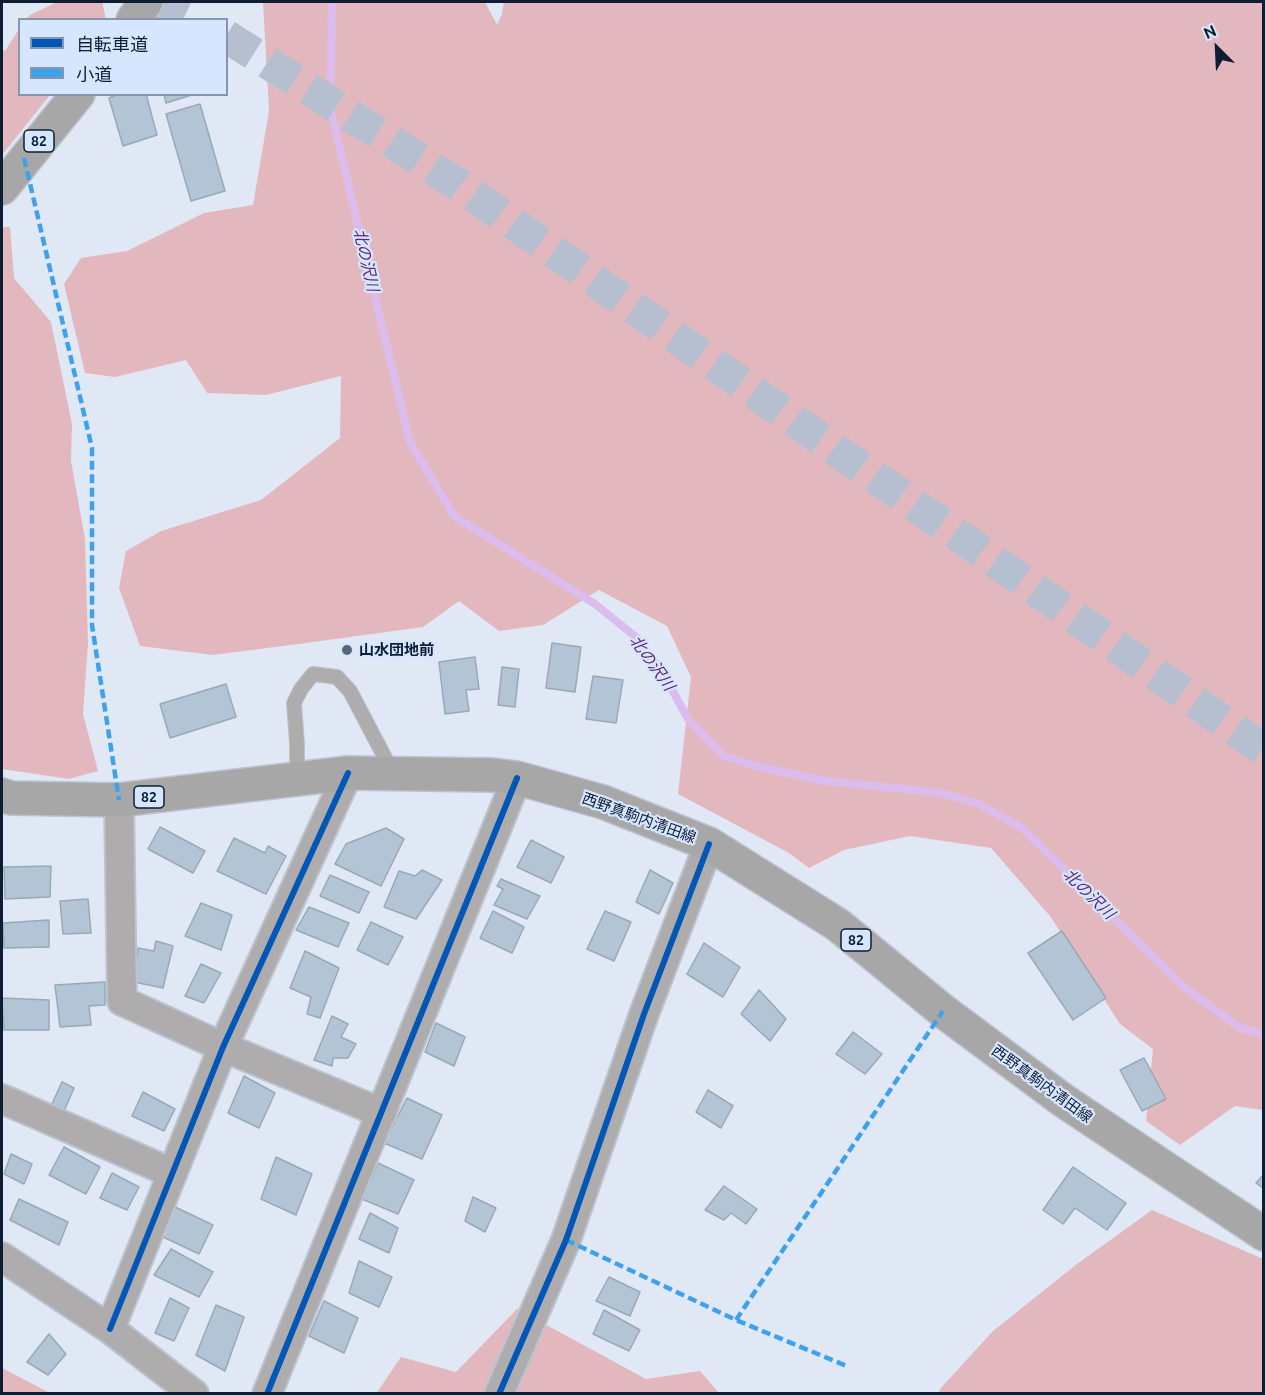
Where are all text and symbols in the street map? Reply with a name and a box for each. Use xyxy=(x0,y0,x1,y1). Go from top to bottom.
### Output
legend xyxy=(18,18,228,96)
north arrow xyxy=(1187,18,1247,78)
text: N xyxy=(1201,21,1219,42)
text: 自転車道 xyxy=(76,34,148,54)
text: 小道 xyxy=(76,64,112,84)
road number: 82 xyxy=(24,130,54,152)
water label: 北の沢川 xyxy=(349,227,383,293)
water label: 北の沢川 xyxy=(625,631,679,695)
place label: 山水団地前 xyxy=(359,641,434,659)
marker: 山水団地前 xyxy=(340,643,354,657)
road number: 82 xyxy=(134,786,164,808)
street label: 西野真駒内清田線 xyxy=(580,789,698,847)
water label: 北の沢川 xyxy=(1059,865,1119,923)
road number: 82 xyxy=(841,929,871,951)
street label: 西野真駒内清田線 xyxy=(988,1041,1096,1127)

